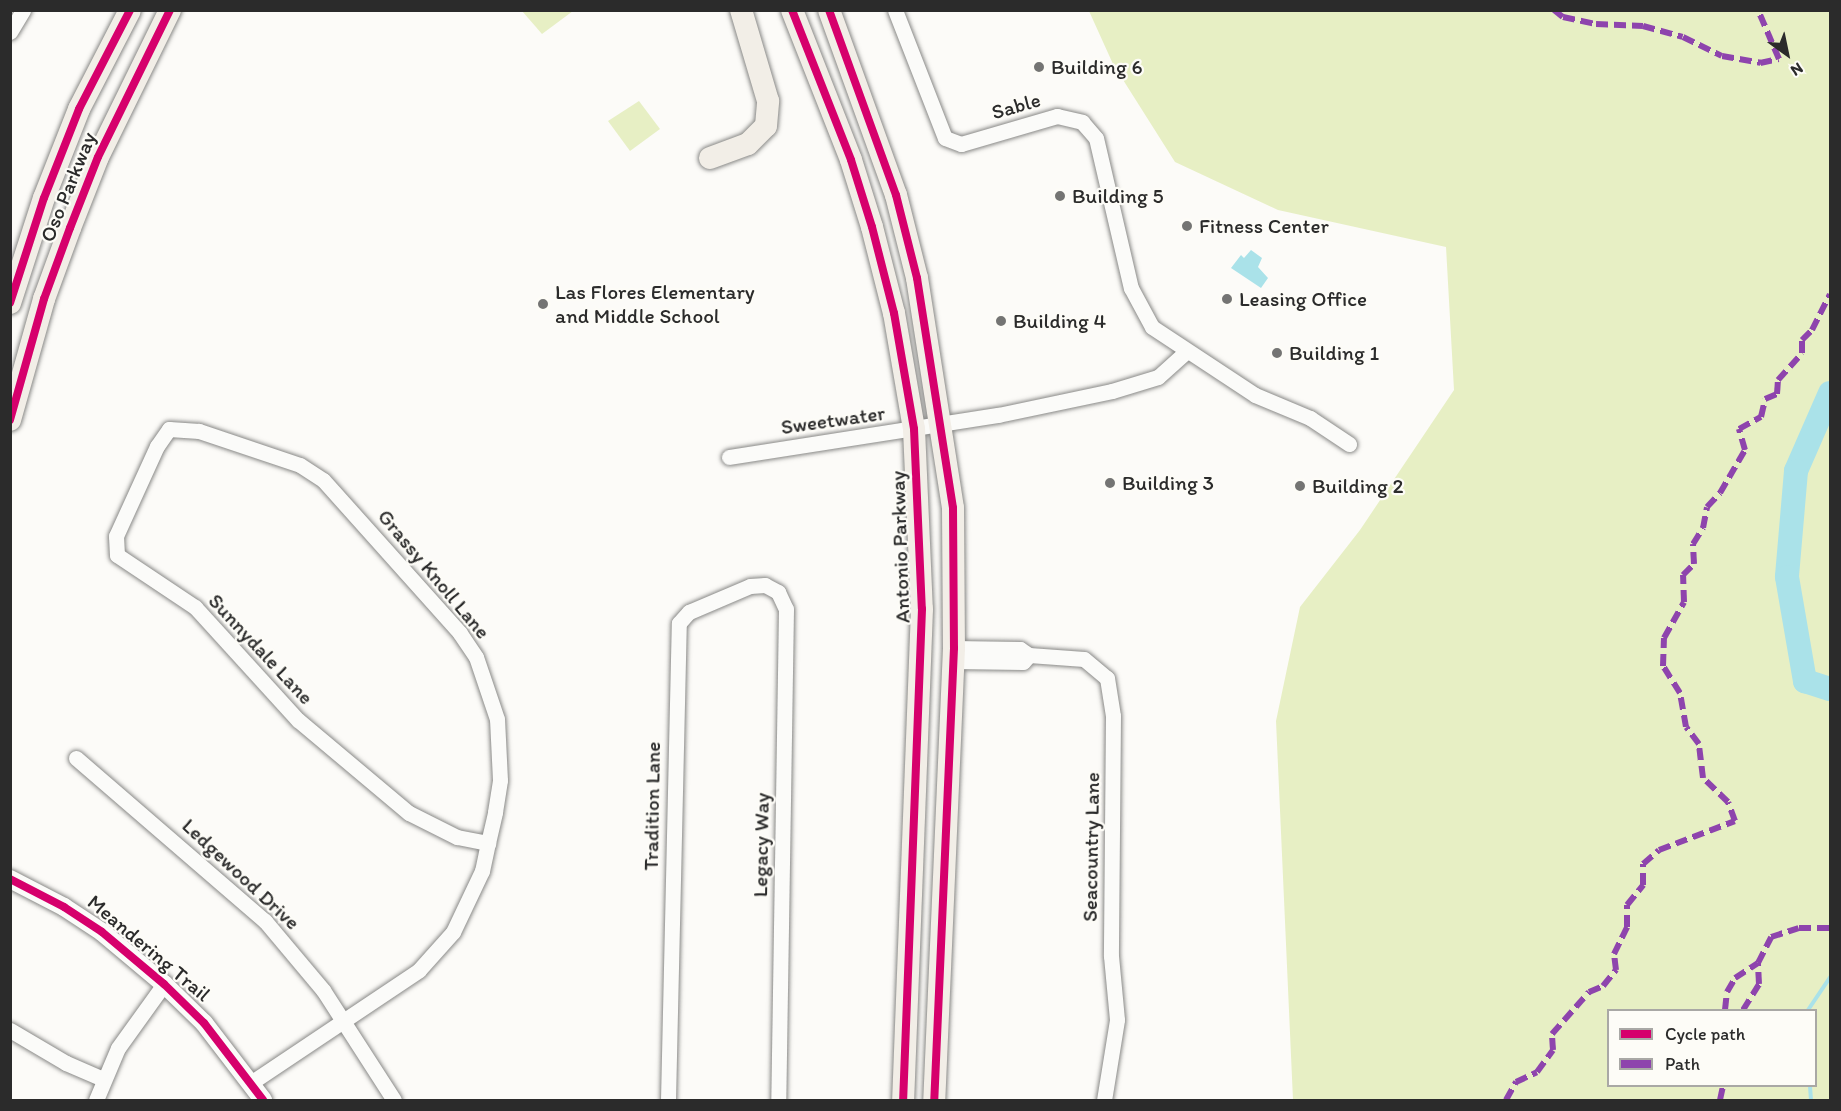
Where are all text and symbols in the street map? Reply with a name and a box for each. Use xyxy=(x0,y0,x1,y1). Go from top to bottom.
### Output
north arrow xyxy=(1757,24,1817,84)
place label: Building 6 xyxy=(1051,54,1143,80)
text: N xyxy=(1787,59,1807,80)
marker: Building 6 xyxy=(1032,60,1046,74)
street label: Sable xyxy=(989,87,1043,125)
street label: Oso Parkway xyxy=(35,129,101,245)
place label: Building 5 xyxy=(1072,183,1163,209)
marker: Building 5 xyxy=(1053,189,1067,203)
place label: Fitness Center xyxy=(1199,213,1329,239)
marker: Fitness Center xyxy=(1180,219,1194,233)
place label: Las Flores Elementary and Middle School xyxy=(555,279,753,329)
place label: Leasing Office xyxy=(1239,286,1367,312)
marker: Leasing Office xyxy=(1220,292,1234,306)
marker: Las Flores Elementary and Middle School xyxy=(536,297,550,311)
place label: Building 4 xyxy=(1013,308,1106,334)
marker: Building 4 xyxy=(994,314,1008,328)
place label: Building 1 xyxy=(1289,340,1379,366)
marker: Building 1 xyxy=(1270,346,1284,360)
street label: Sweetwater xyxy=(779,400,887,440)
street label: Antonio Parkway xyxy=(885,470,915,624)
place label: Building 3 xyxy=(1122,470,1214,496)
place label: Building 2 xyxy=(1312,473,1404,499)
marker: Building 3 xyxy=(1103,476,1117,490)
marker: Building 2 xyxy=(1293,479,1307,493)
street label: Grassy Knoll Lane xyxy=(372,504,496,644)
street label: Sunnydale Lane xyxy=(203,588,319,710)
street label: Tradition Lane xyxy=(638,741,666,871)
street label: Seacountry Lane xyxy=(1077,772,1105,922)
street label: Legacy Way xyxy=(747,793,775,897)
street label: Ledgewood Drive xyxy=(177,813,305,935)
street label: Meandering Trail xyxy=(83,890,215,1006)
legend xyxy=(1607,1009,1817,1087)
text: Cycle path xyxy=(1665,1023,1745,1045)
text: Path xyxy=(1665,1053,1700,1075)

